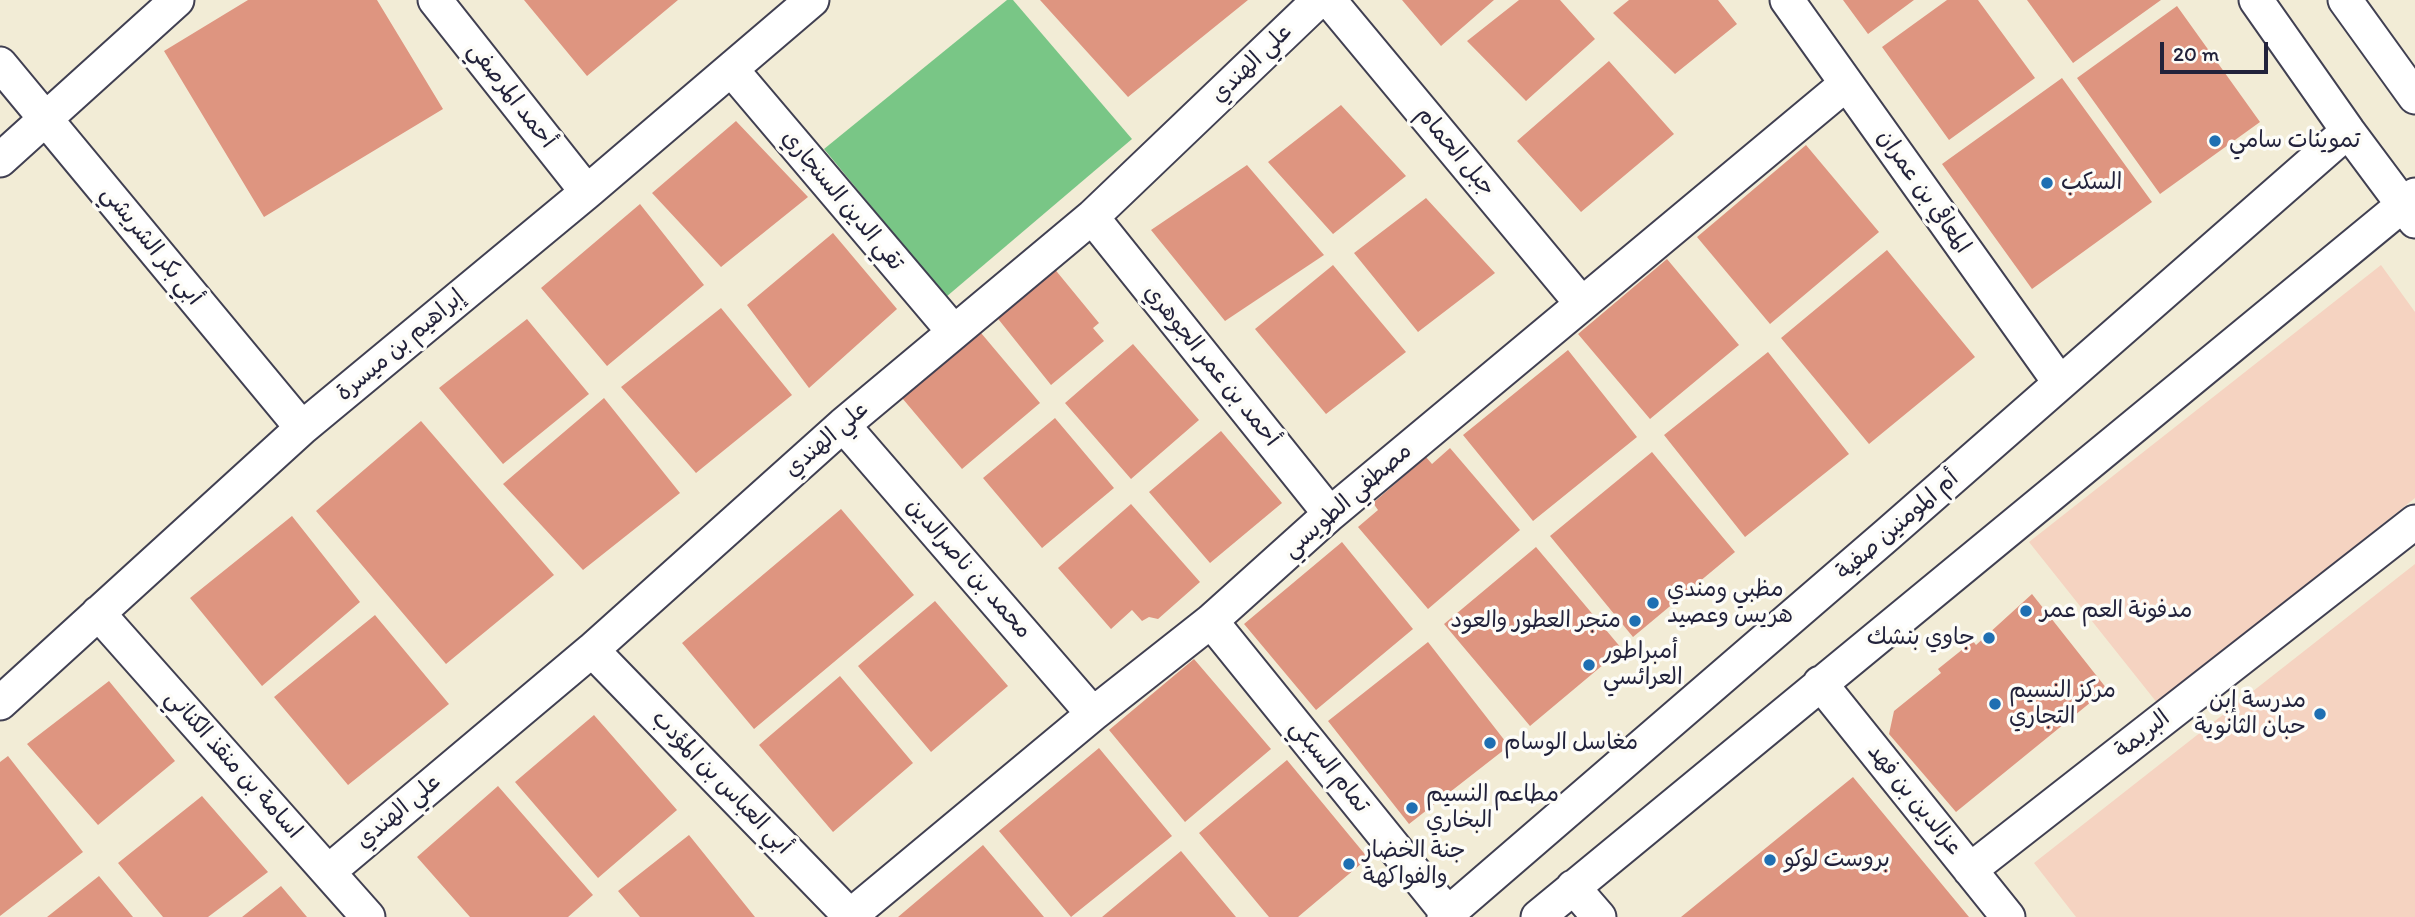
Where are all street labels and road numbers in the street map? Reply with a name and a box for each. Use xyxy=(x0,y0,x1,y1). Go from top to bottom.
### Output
street label: علي الهندي xyxy=(1206,19,1298,109)
street label: أحمد المرصفي xyxy=(461,38,561,154)
street label: جبل الحمام xyxy=(1410,102,1500,202)
street label: تقي الدين السنجاري xyxy=(775,125,909,277)
street label: المعاقي بن عمران xyxy=(1870,125,1976,259)
street label: أبي بكر الشريشي xyxy=(94,181,208,311)
street label: أحمد بن عمر الجوهري xyxy=(1137,279,1285,453)
street label: إبراهيم بن ميسرة xyxy=(331,284,471,408)
street label: علي الهندي xyxy=(779,396,875,484)
street label: مصطفي الطويسي xyxy=(1278,438,1418,564)
street label: أم المومنين صفية xyxy=(1831,465,1965,587)
street label: محمد بن ناصرالدين xyxy=(899,493,1037,645)
street label: اسامة بن منقذ الكناني xyxy=(159,685,307,845)
street label: أبي العباس بن المؤدب xyxy=(645,705,797,861)
street label: البريمة xyxy=(2110,705,2176,765)
street label: تمام السبكي xyxy=(1283,715,1375,819)
street label: عزالدين بن فهد xyxy=(1861,739,1967,861)
street label: علي الهندي xyxy=(351,769,447,855)

